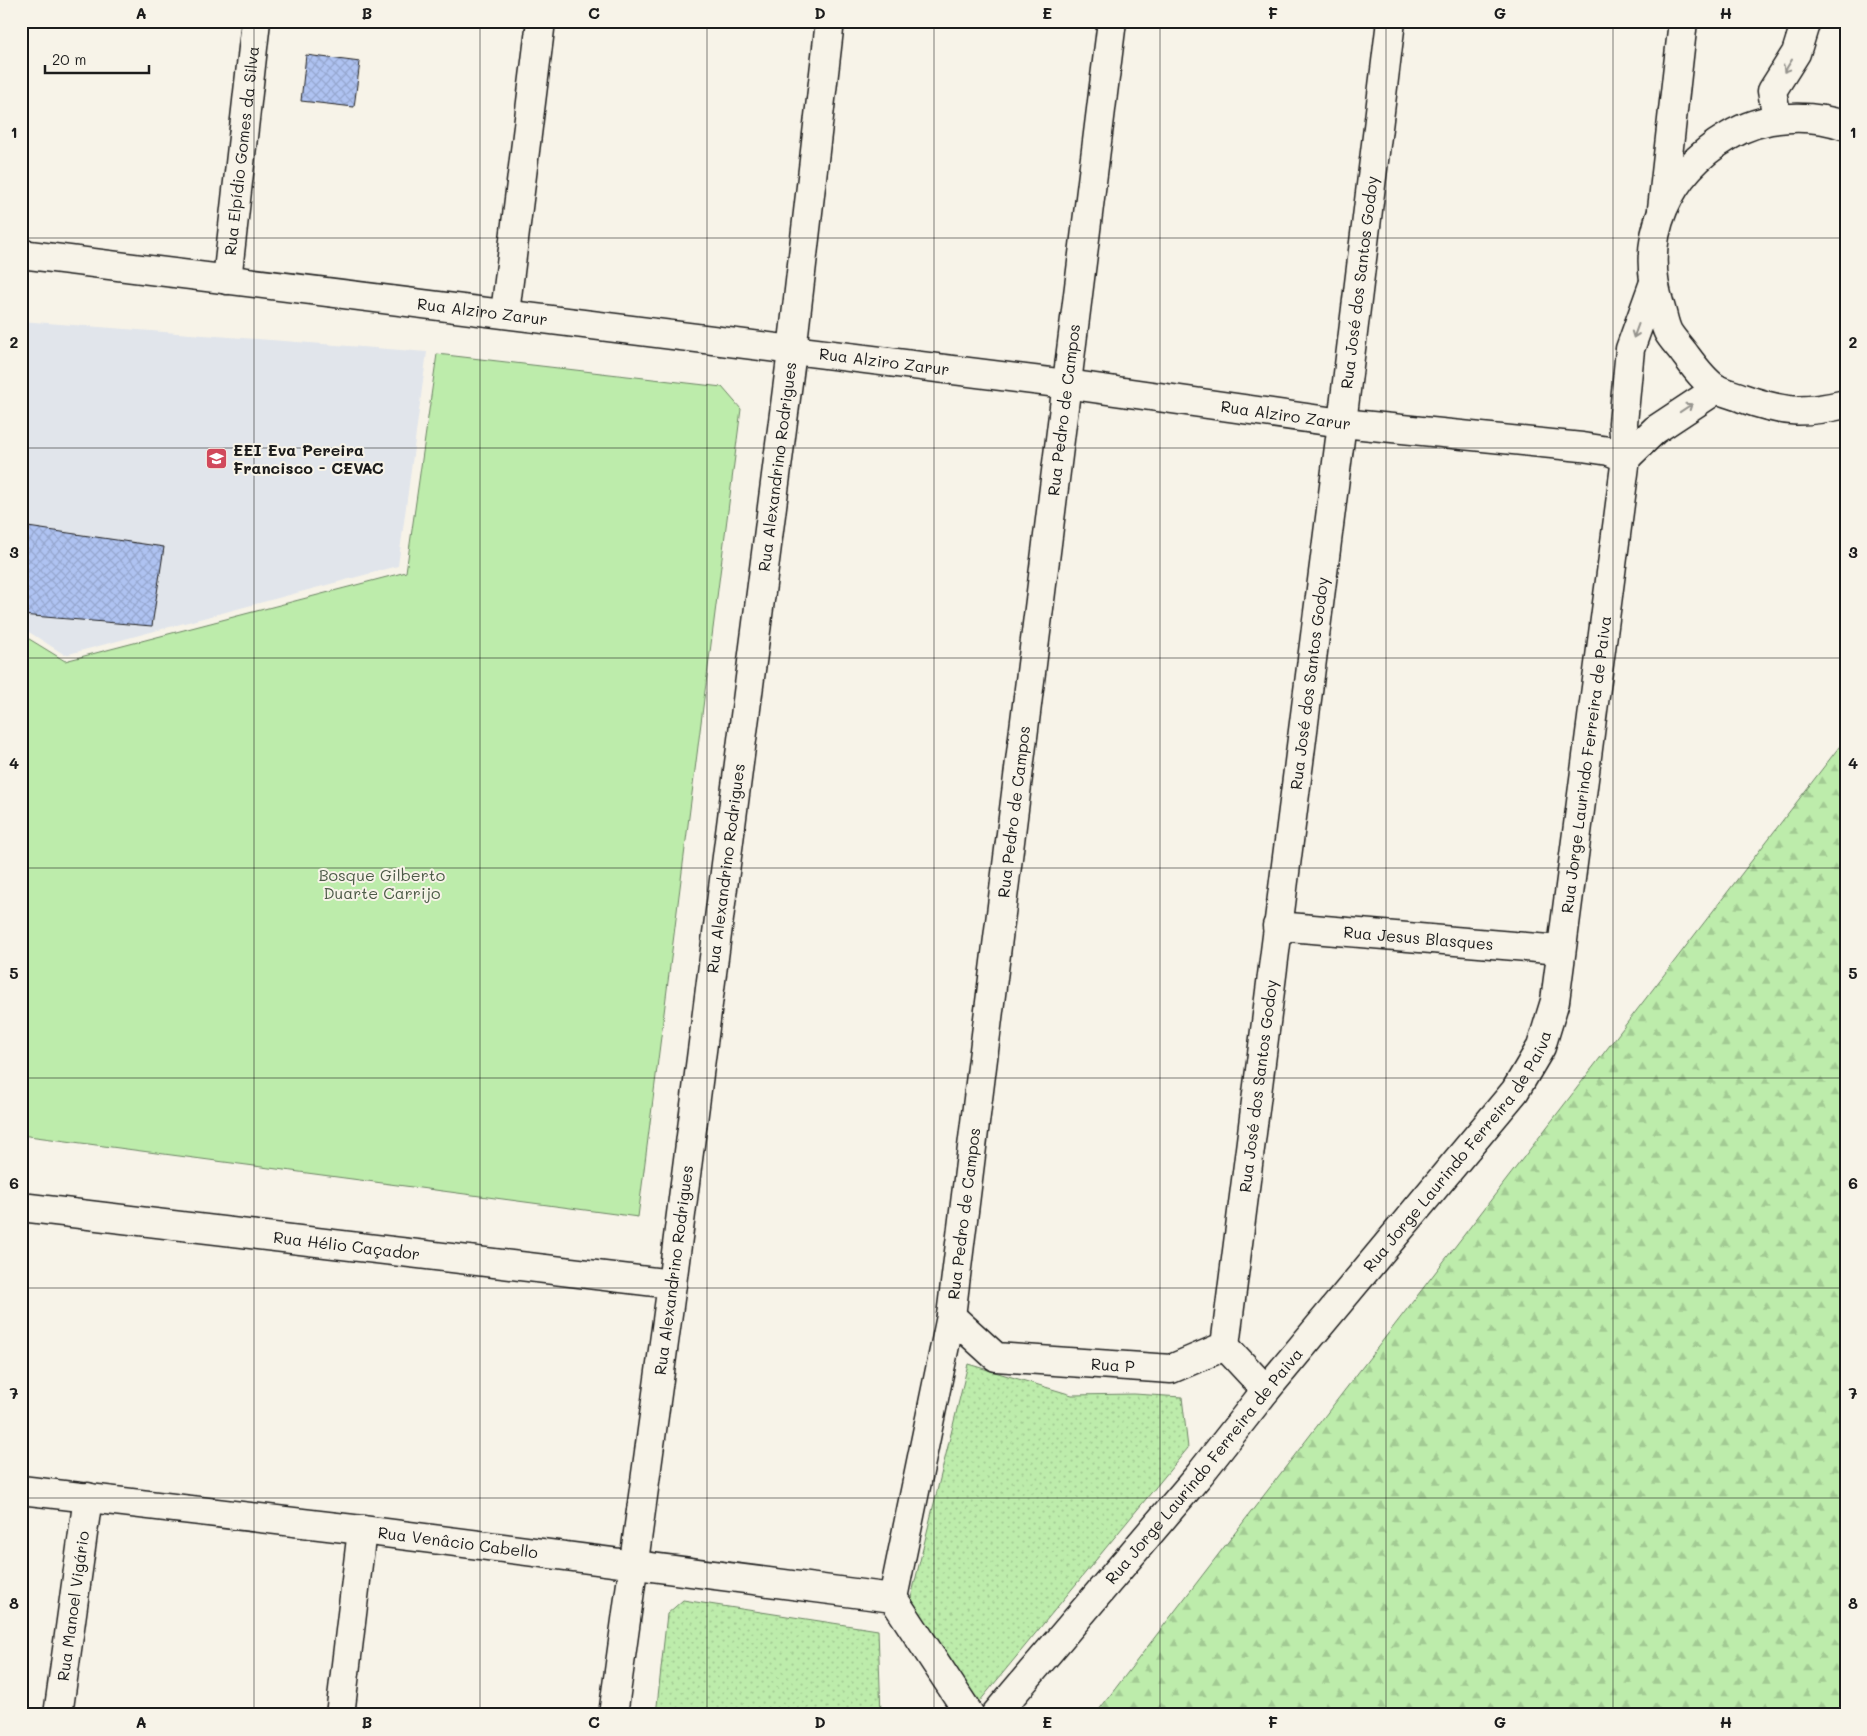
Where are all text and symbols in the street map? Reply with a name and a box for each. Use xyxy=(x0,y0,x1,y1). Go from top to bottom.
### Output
text: A xyxy=(135,2,147,23)
text: B xyxy=(362,2,372,23)
text: C xyxy=(588,2,600,23)
text: D xyxy=(814,2,826,23)
text: E xyxy=(1042,2,1052,23)
text: F xyxy=(1268,2,1278,23)
text: G xyxy=(1494,2,1506,23)
text: H xyxy=(1720,2,1732,23)
scale bar xyxy=(45,42,149,74)
street label: Rua Elpídio Gomes da Silva xyxy=(219,45,263,257)
text: 20 m xyxy=(52,49,86,69)
one-way arrow xyxy=(1782,59,1793,73)
text: 1 xyxy=(10,121,18,142)
text: 1 xyxy=(1849,121,1857,142)
street label: Rua José dos Santos Godoy xyxy=(1335,175,1382,390)
street label: Rua Alziro Zarur xyxy=(416,292,549,329)
street label: Rua Pedro de Campos xyxy=(1042,323,1084,497)
one-way arrow xyxy=(1631,323,1640,338)
text: 2 xyxy=(10,331,19,352)
text: 2 xyxy=(1849,331,1858,352)
street label: Rua Alziro Zarur xyxy=(818,342,951,379)
street label: Rua Alexandrino Rodrigues xyxy=(753,361,801,573)
street label: Rua Alziro Zarur xyxy=(1219,395,1352,434)
one-way arrow xyxy=(1678,403,1692,413)
place label: EEI Eva Pereira Francisco - CEVAC xyxy=(233,439,384,478)
school or university icon: EEI Eva Pereira Francisco - CEVAC xyxy=(205,447,229,471)
text: 3 xyxy=(9,541,19,562)
text: 3 xyxy=(1848,541,1858,562)
street label: Rua José dos Santos Godoy xyxy=(1285,576,1332,791)
street label: Rua Jorge Laurindo Ferreira de Paiva xyxy=(1556,614,1615,914)
street label: Rua Pedro de Campos xyxy=(992,725,1034,899)
text: 4 xyxy=(9,752,19,773)
text: 4 xyxy=(1848,752,1858,773)
street label: Rua Alexandrino Rodrigues xyxy=(701,762,749,975)
park label: Bosque Gilberto Duarte Carrijo xyxy=(319,864,445,903)
street label: Rua Jesus Blasques xyxy=(1343,921,1495,954)
text: 5 xyxy=(9,962,19,983)
text: 5 xyxy=(1848,962,1858,983)
street label: Rua José dos Santos Godoy xyxy=(1234,978,1281,1194)
street label: Rua Jorge Laurindo Ferreira de Paiva xyxy=(1358,1028,1555,1276)
street label: Rua Pedro de Campos xyxy=(942,1126,984,1301)
street label: Rua Alexandrino Rodrigues xyxy=(649,1164,697,1376)
text: 6 xyxy=(9,1172,19,1193)
text: 6 xyxy=(1848,1172,1858,1193)
street label: Rua Hélio Caçador xyxy=(272,1226,421,1264)
street label: Rua Jorge Laurindo Ferreira de Paiva xyxy=(1100,1343,1307,1588)
street label: Rua P xyxy=(1090,1353,1136,1377)
text: 7 xyxy=(10,1382,19,1403)
text: 7 xyxy=(1849,1382,1858,1403)
street label: Rua Venâcio Cabello xyxy=(377,1521,539,1562)
street label: Rua Manoel Vigário xyxy=(52,1530,93,1682)
text: 8 xyxy=(9,1592,19,1613)
text: 8 xyxy=(1848,1592,1858,1613)
text: A xyxy=(135,1711,147,1732)
text: B xyxy=(362,1711,372,1732)
text: C xyxy=(588,1711,600,1732)
text: D xyxy=(814,1711,826,1732)
text: E xyxy=(1042,1711,1052,1732)
text: F xyxy=(1268,1711,1278,1732)
text: G xyxy=(1494,1711,1506,1732)
text: H xyxy=(1720,1711,1732,1732)

